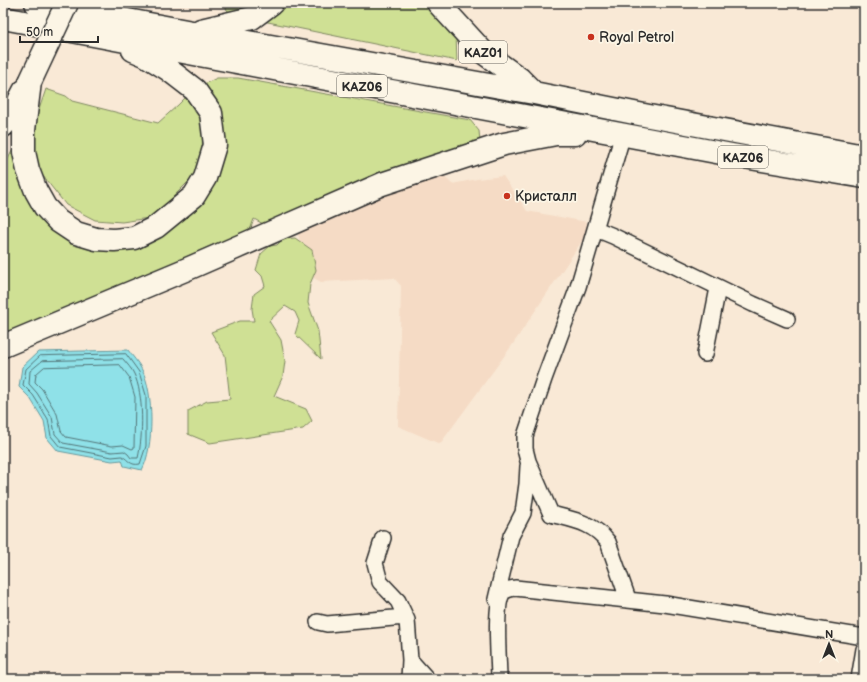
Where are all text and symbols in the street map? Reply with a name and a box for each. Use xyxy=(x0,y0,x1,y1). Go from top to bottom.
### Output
scale bar xyxy=(20,18,98,44)
text: 50 m xyxy=(26,25,53,40)
place label: Royal Petrol xyxy=(599,29,674,46)
marker: Royal Petrol xyxy=(586,32,596,42)
road number: KАZ01 xyxy=(459,41,507,63)
road number: KАZ06 xyxy=(337,75,387,97)
road number: KАZ06 xyxy=(718,146,768,168)
place label: Кристалл xyxy=(515,188,577,205)
marker: Кристалл xyxy=(502,191,512,201)
north arrow xyxy=(809,624,849,664)
text: N xyxy=(825,628,833,641)

